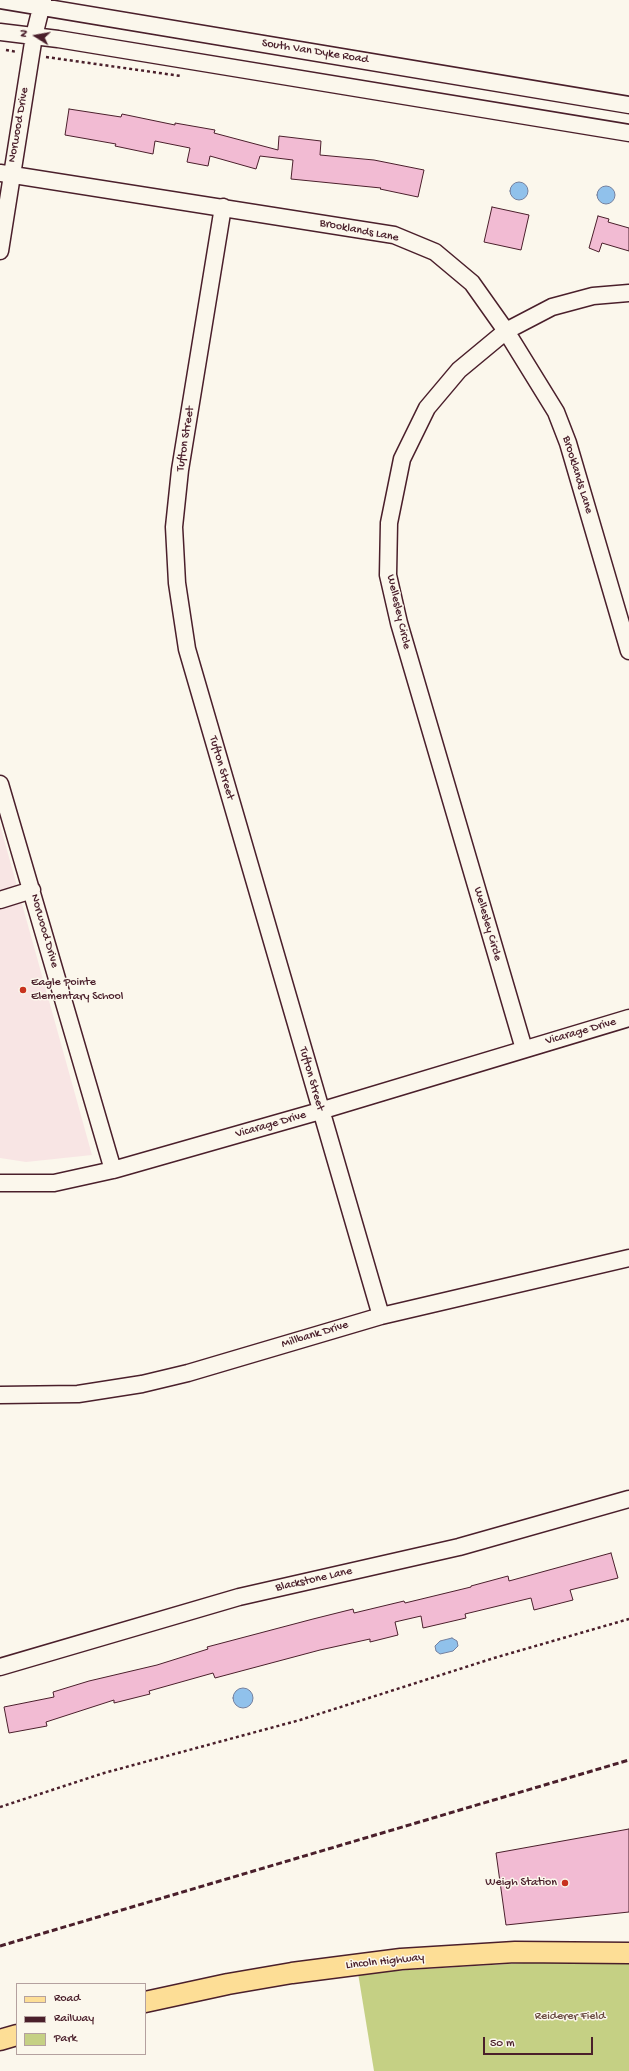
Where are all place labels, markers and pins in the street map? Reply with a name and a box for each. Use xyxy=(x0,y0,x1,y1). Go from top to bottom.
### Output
place label: Eagle Pointe Elementary School xyxy=(31,976,123,1004)
marker: Eagle Pointe Elementary School xyxy=(18,985,28,995)
place label: Weigh Station xyxy=(485,1876,557,1890)
marker: Weigh Station xyxy=(560,1878,570,1888)

